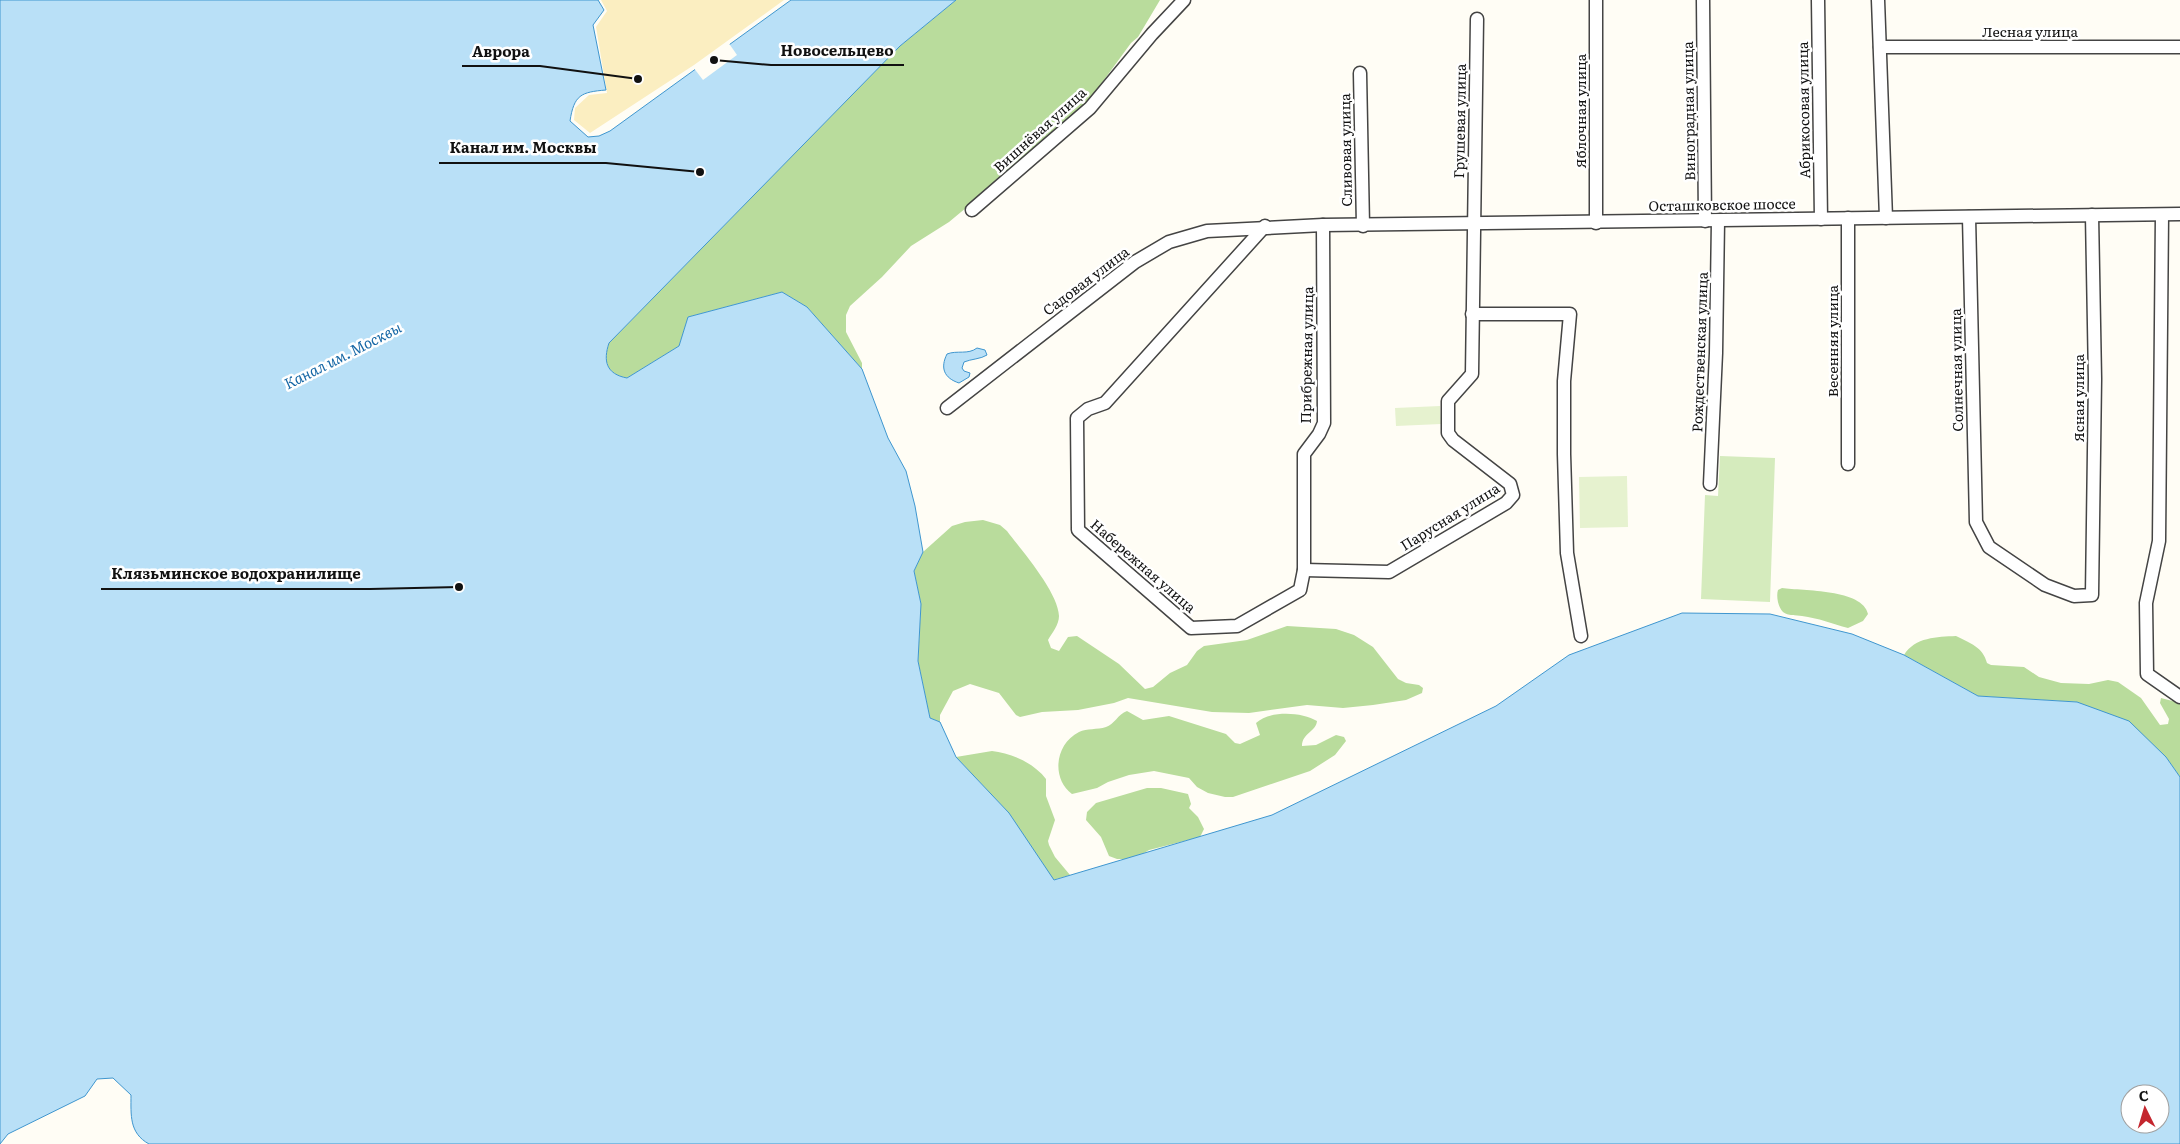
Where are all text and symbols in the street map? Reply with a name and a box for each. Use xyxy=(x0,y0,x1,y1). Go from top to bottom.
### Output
street label: Лесная улица xyxy=(1982,21,2079,41)
callout: Новосельцево xyxy=(771,35,904,65)
callout: Аврора xyxy=(462,36,540,66)
text: Новосельцево xyxy=(780,38,894,61)
text: Аврора xyxy=(472,39,530,62)
street label: Виноградная улица xyxy=(1677,41,1699,181)
street label: Абрикосовая улица xyxy=(1792,41,1814,179)
street label: Яблочная улица xyxy=(1570,53,1590,168)
street label: Грушевая улица xyxy=(1448,63,1470,179)
street label: Вишнёвая улица xyxy=(989,82,1090,176)
street label: Сливовая улица xyxy=(1334,93,1356,207)
callout: Канал им. Москвы xyxy=(439,133,606,163)
text: Канал им. Москвы xyxy=(450,135,597,158)
street label: Осташковское шоссе xyxy=(1648,193,1796,215)
street label: Садовая улица xyxy=(1038,241,1133,319)
street label: Рождественская улица xyxy=(1686,271,1712,433)
street label: Весенняя улица xyxy=(1822,284,1842,397)
street label: Прибрежная улица xyxy=(1295,286,1317,424)
street label: Солнечная улица xyxy=(1945,308,1967,432)
water label: Канал им. Москвы xyxy=(279,315,406,394)
street label: Ясная улица xyxy=(2068,353,2088,442)
street label: Парусная улица xyxy=(1396,477,1503,555)
street label: Набережная улица xyxy=(1087,514,1201,617)
callout: Клязьминское водохранилище xyxy=(101,559,370,589)
text: Клязьминское водохранилище xyxy=(111,561,361,584)
north arrow xyxy=(2120,1084,2170,1134)
text: С xyxy=(2138,1085,2150,1105)

